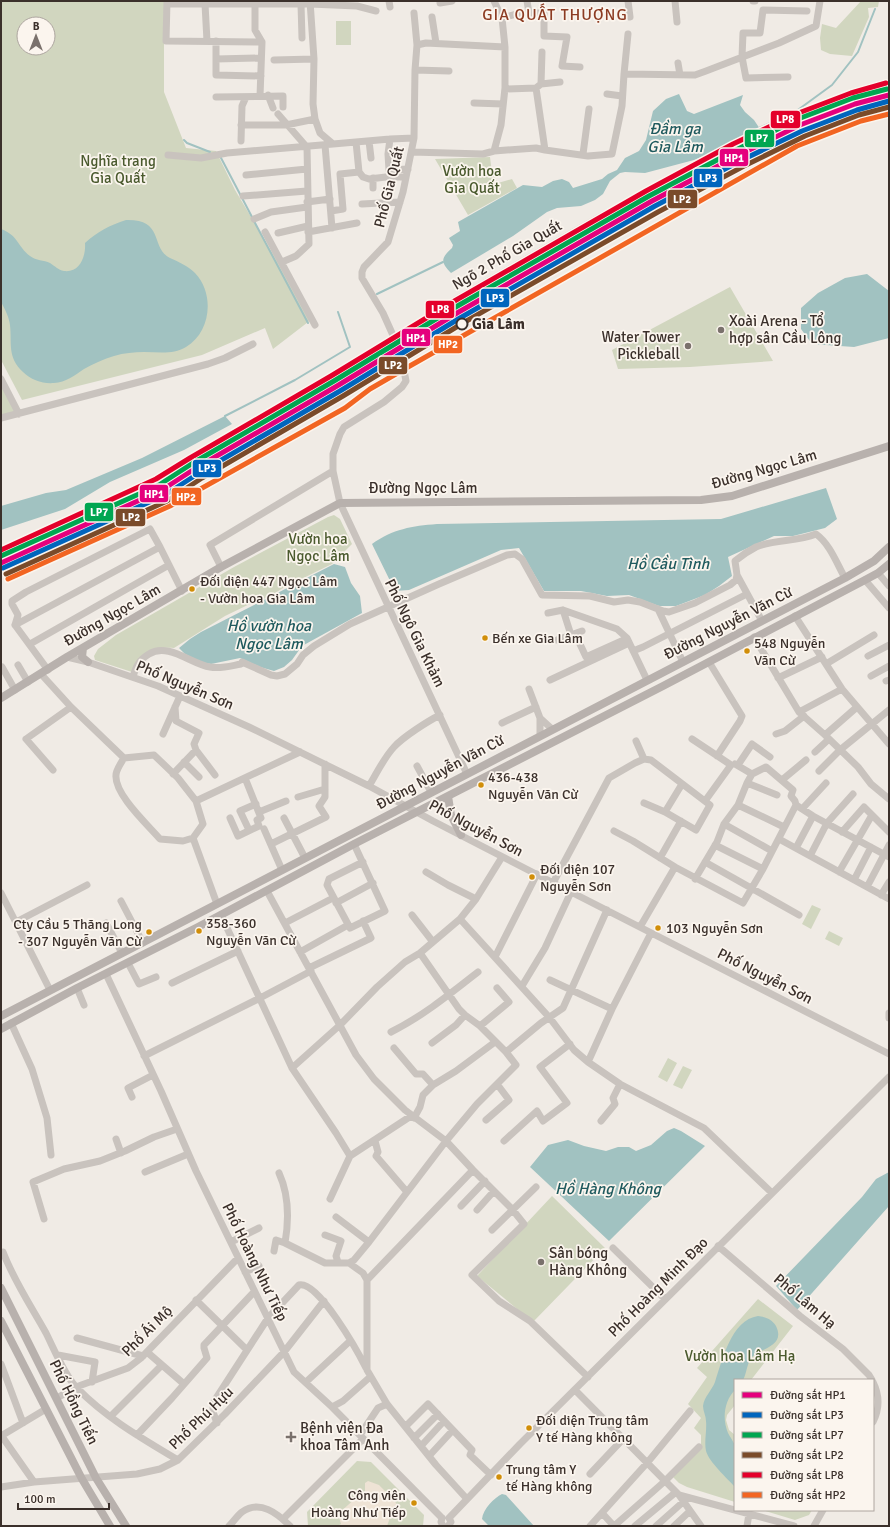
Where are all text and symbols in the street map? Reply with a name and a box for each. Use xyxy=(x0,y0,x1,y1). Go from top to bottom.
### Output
district label: GIA QUẤT THƯỢNG xyxy=(482,3,628,25)
north arrow xyxy=(16,16,56,56)
text: B xyxy=(33,20,40,33)
line badge: LP8 xyxy=(770,110,801,129)
text: LP8 xyxy=(776,113,794,126)
water label: Đầm ga Gia Lâm xyxy=(647,119,704,157)
line badge: LP7 xyxy=(744,129,775,148)
text: LP7 xyxy=(750,132,768,145)
street label: Phố Gia Quất xyxy=(370,145,408,229)
line badge: HP1 xyxy=(719,148,749,167)
park label: Nghĩa trang Gia Quất xyxy=(80,152,156,187)
text: HP1 xyxy=(724,152,744,165)
park label: Vườn hoa Gia Quất xyxy=(442,162,502,197)
line badge: LP3 xyxy=(693,168,723,188)
text: LP3 xyxy=(699,172,717,185)
line badge: LP2 xyxy=(667,189,698,209)
text: LP2 xyxy=(673,193,691,206)
street label: Ngõ 2 Phố Gia Quất xyxy=(449,216,565,294)
line badge: LP3 xyxy=(480,288,510,308)
text: LP3 xyxy=(486,292,504,305)
line badge: LP8 xyxy=(425,300,455,319)
text: LP8 xyxy=(431,303,449,316)
place label: Xoài Arena - Tổ hợp sân Cầu Lông xyxy=(729,312,841,347)
place label: Gia Lâm xyxy=(472,315,525,333)
marker: Gia Lâm xyxy=(455,317,469,331)
marker: Xoài Arena - Tổ hợp sân Cầu Lông xyxy=(716,325,726,335)
line badge: HP1 xyxy=(401,328,431,347)
place label: Water Tower Pickleball xyxy=(601,328,680,363)
text: HP1 xyxy=(406,332,426,345)
line badge: HP2 xyxy=(433,335,463,354)
text: HP2 xyxy=(438,338,458,351)
marker: Water Tower Pickleball xyxy=(683,341,693,351)
line badge: LP2 xyxy=(378,356,408,375)
text: LP2 xyxy=(384,359,402,372)
street label: Đường Ngọc Lâm xyxy=(709,445,819,493)
line badge: LP3 xyxy=(192,459,222,478)
text: LP3 xyxy=(198,462,216,475)
street label: Đường Ngọc Lâm xyxy=(369,479,478,497)
line badge: HP1 xyxy=(139,484,169,503)
line badge: HP2 xyxy=(171,487,202,506)
text: HP1 xyxy=(144,488,164,501)
text: HP2 xyxy=(176,491,196,504)
line badge: LP7 xyxy=(84,502,114,522)
text: LP7 xyxy=(90,506,108,519)
line badge: LP2 xyxy=(115,508,146,527)
text: LP2 xyxy=(122,511,140,524)
park label: Vườn hoa Ngọc Lâm xyxy=(286,530,350,565)
water label: Hồ Cầu Tình xyxy=(627,554,710,574)
place label: Đối diện 447 Ngọc Lâm - Vườn hoa Gia Lâm xyxy=(200,573,337,607)
street label: Phố Ngô Gia Khảm xyxy=(381,576,449,690)
street label: Đường Ngọc Lâm xyxy=(60,580,164,650)
street label: Đường Nguyễn Văn Cừ xyxy=(660,582,796,663)
marker: Đối diện 447 Ngọc Lâm - Vườn hoa Gia Lâm xyxy=(187,584,197,594)
water label: Hồ vườn hoa Ngọc Lâm xyxy=(227,616,312,654)
place label: Bến xe Gia Lâm xyxy=(492,630,583,647)
marker: Bến xe Gia Lâm xyxy=(480,633,490,643)
place label: 548 Nguyễn Văn Cừ xyxy=(754,635,825,669)
marker: 548 Nguyễn Văn Cừ xyxy=(742,646,752,656)
street label: Phố Nguyễn Sơn xyxy=(133,655,237,714)
street label: Đường Nguyễn Văn Cừ xyxy=(373,730,507,813)
place label: 436-438 Nguyễn Văn Cừ xyxy=(488,769,579,803)
marker: 436-438 Nguyễn Văn Cừ xyxy=(476,780,486,790)
street label: Phố Nguyễn Sơn xyxy=(426,795,527,860)
place label: Đối diện 107 Nguyễn Sơn xyxy=(540,861,615,895)
marker: Đối diện 107 Nguyễn Sơn xyxy=(527,872,537,882)
place label: 358-360 Nguyễn Văn Cừ xyxy=(206,915,297,949)
place label: Cty Cầu 5 Thăng Long - 307 Nguyễn Văn Cừ xyxy=(13,916,143,950)
place label: 103 Nguyễn Sơn xyxy=(666,920,763,937)
marker: 103 Nguyễn Sơn xyxy=(653,923,663,933)
marker: 358-360 Nguyễn Văn Cừ xyxy=(194,926,204,936)
marker: Cty Cầu 5 Thăng Long - 307 Nguyễn Văn Cừ xyxy=(144,927,154,937)
street label: Phố Nguyễn Sơn xyxy=(714,943,816,1008)
water label: Hồ Hàng Không xyxy=(555,1179,663,1199)
street label: Phố Hoàng Như Tiếp xyxy=(218,1200,292,1324)
street label: Phố Hoàng Minh Đạo xyxy=(604,1233,712,1341)
place label: Sân bóng Hàng Không xyxy=(549,1244,627,1279)
marker: Sân bóng Hàng Không xyxy=(536,1257,546,1267)
street label: Phố Lâm Hạ xyxy=(770,1270,840,1332)
street label: Phố Ái Mộ xyxy=(117,1301,176,1360)
park label: Vườn hoa Lâm Hạ xyxy=(685,1347,795,1365)
street label: Phố Hồng Tiến xyxy=(46,1357,102,1447)
legend xyxy=(734,1379,874,1511)
street label: Phố Phú Hựu xyxy=(165,1383,237,1453)
text: Đường sắt HP1 xyxy=(770,1388,846,1403)
text: Đường sắt LP3 xyxy=(770,1408,844,1423)
place label: Đối diện Trung tâm Y tế Hàng không xyxy=(536,1412,649,1446)
place label: Bệnh viện Đa khoa Tâm Anh xyxy=(300,1419,389,1454)
marker: Đối diện Trung tâm Y tế Hàng không xyxy=(524,1423,534,1433)
text: Đường sắt LP7 xyxy=(770,1428,844,1443)
marker: Bệnh viện Đa khoa Tâm Anh xyxy=(285,1431,297,1443)
text: Đường sắt LP2 xyxy=(770,1448,844,1463)
place label: Trung tâm Y tế Hàng không xyxy=(506,1461,592,1495)
text: Đường sắt LP8 xyxy=(770,1468,844,1483)
marker: Trung tâm Y tế Hàng không xyxy=(494,1472,504,1482)
scale bar xyxy=(18,1485,109,1511)
place label: Công viên Hoàng Như Tiếp xyxy=(311,1487,406,1521)
text: Đường sắt HP2 xyxy=(770,1488,846,1503)
text: 100 m xyxy=(24,1492,56,1507)
marker: Công viên Hoàng Như Tiếp xyxy=(409,1498,419,1508)

